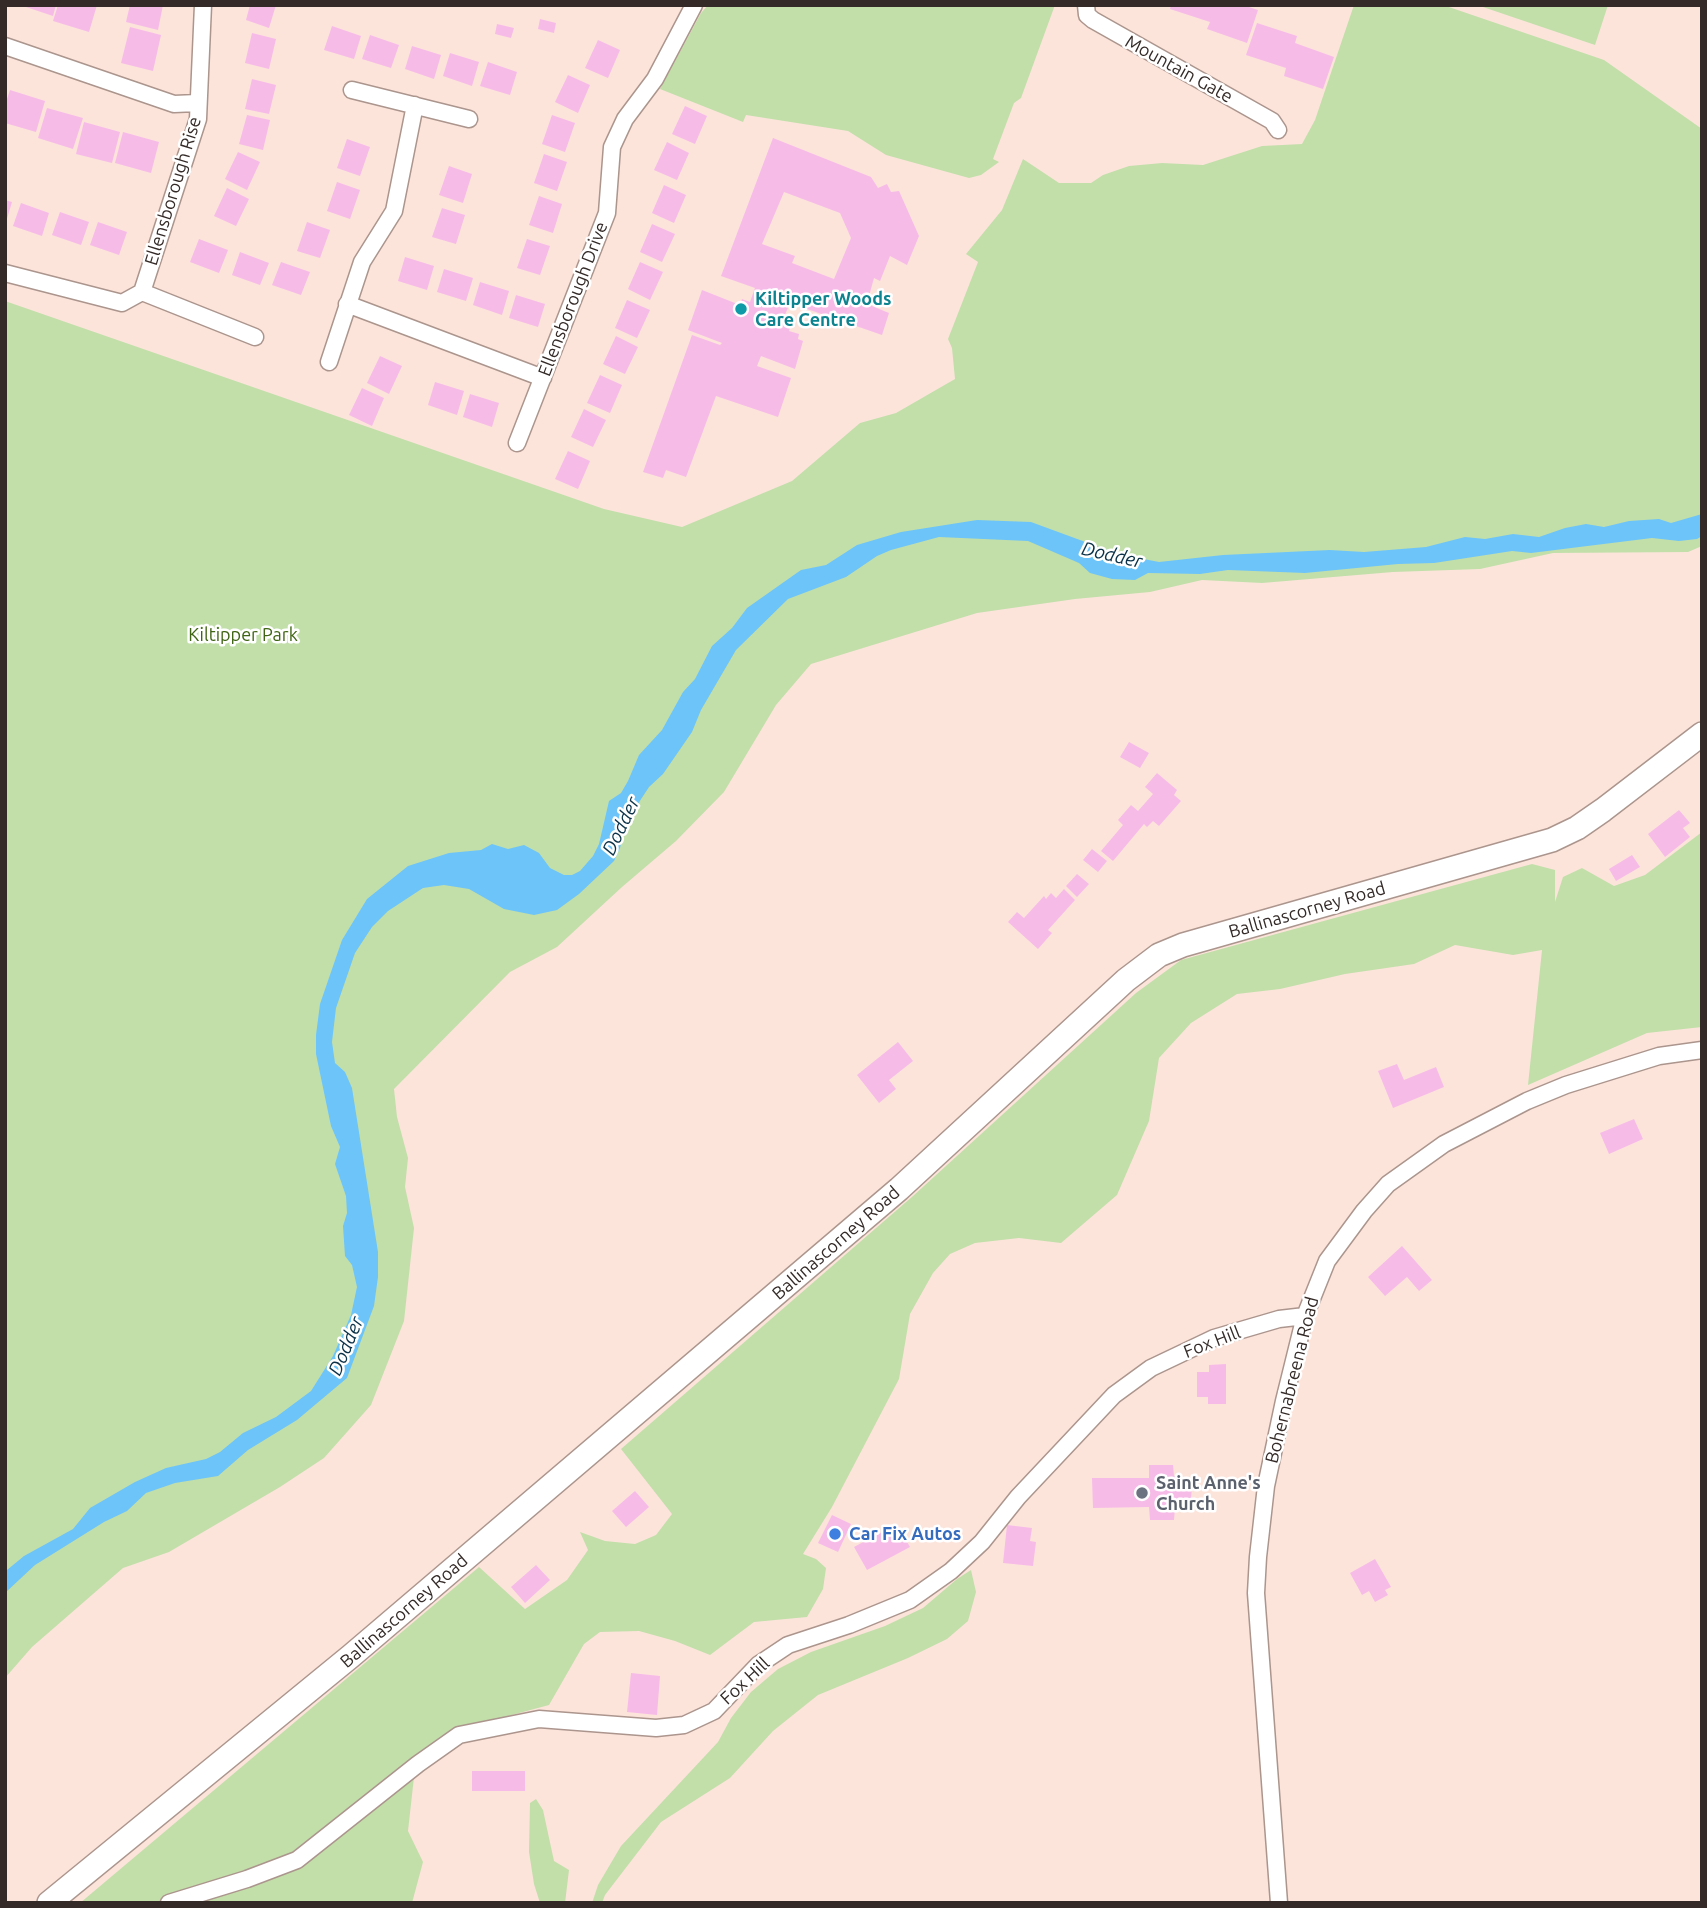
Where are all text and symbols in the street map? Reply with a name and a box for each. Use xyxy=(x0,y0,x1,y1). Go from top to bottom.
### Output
street label: Mountain Gate xyxy=(1121,30,1237,108)
street label: Ellensborough Rise xyxy=(140,114,206,268)
street label: Ellensborough Drive xyxy=(534,219,612,379)
place label: Kiltipper Woods Care Centre xyxy=(755,288,891,330)
marker: Kiltipper Woods Care Centre xyxy=(733,301,749,317)
water label: Dodder xyxy=(1079,537,1145,573)
park label: Kiltipper Park xyxy=(188,624,298,646)
water label: Dodder xyxy=(597,793,645,859)
street label: Ballinascorney Road xyxy=(1226,877,1388,943)
street label: Ballinascorney Road xyxy=(768,1182,904,1304)
street label: Bohernabreena Road xyxy=(1261,1294,1323,1466)
water label: Dodder xyxy=(323,1313,369,1379)
street label: Fox Hill xyxy=(1180,1321,1244,1363)
place label: Saint Anne's Church xyxy=(1156,1472,1261,1514)
marker: Saint Anne's Church xyxy=(1134,1485,1150,1501)
place label: Car Fix Autos xyxy=(849,1523,961,1545)
marker: Car Fix Autos xyxy=(827,1526,843,1542)
street label: Ballinascorney Road xyxy=(336,1550,472,1672)
street label: Fox Hill xyxy=(716,1653,774,1709)

